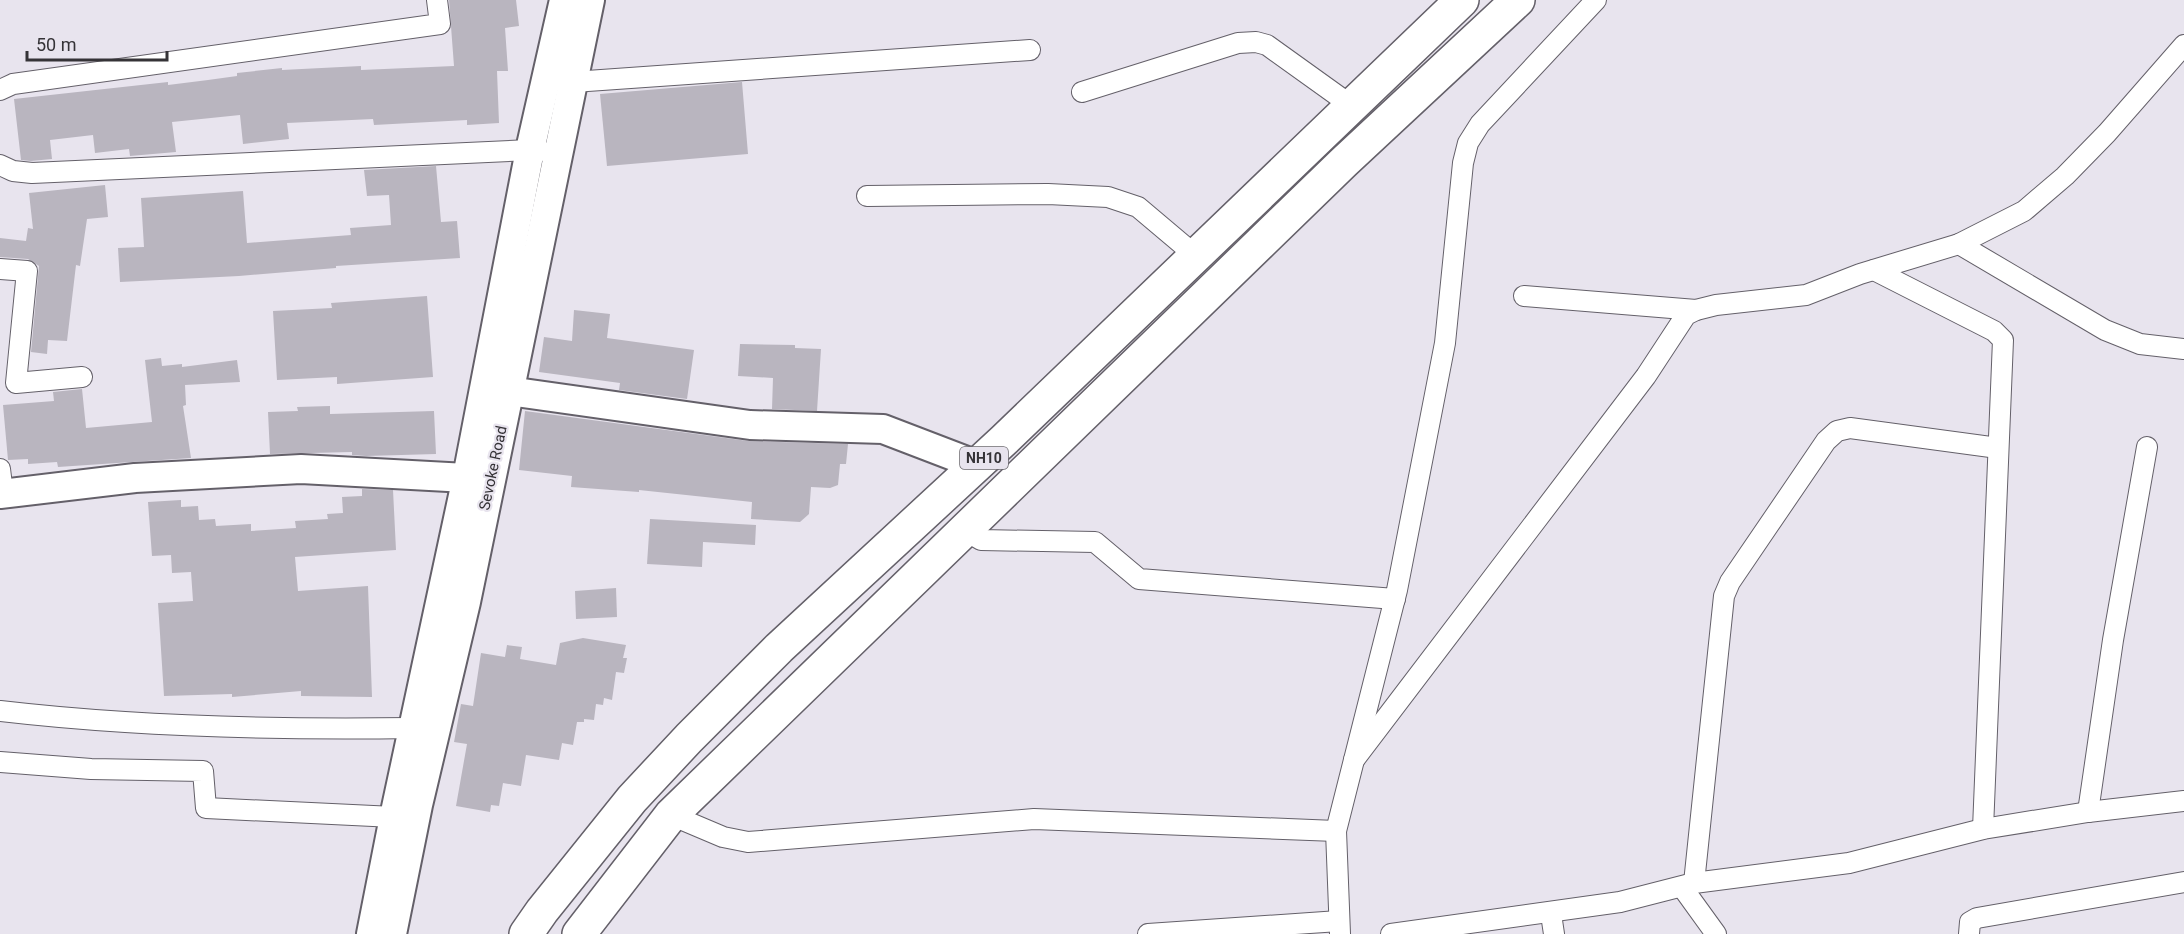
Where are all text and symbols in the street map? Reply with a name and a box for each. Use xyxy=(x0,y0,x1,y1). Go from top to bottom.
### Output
scale bar xyxy=(27,24,166,62)
text: 50 m xyxy=(36,34,76,55)
street label: Sevoke Road xyxy=(475,424,511,512)
road number: NH10 xyxy=(960,447,1008,469)

